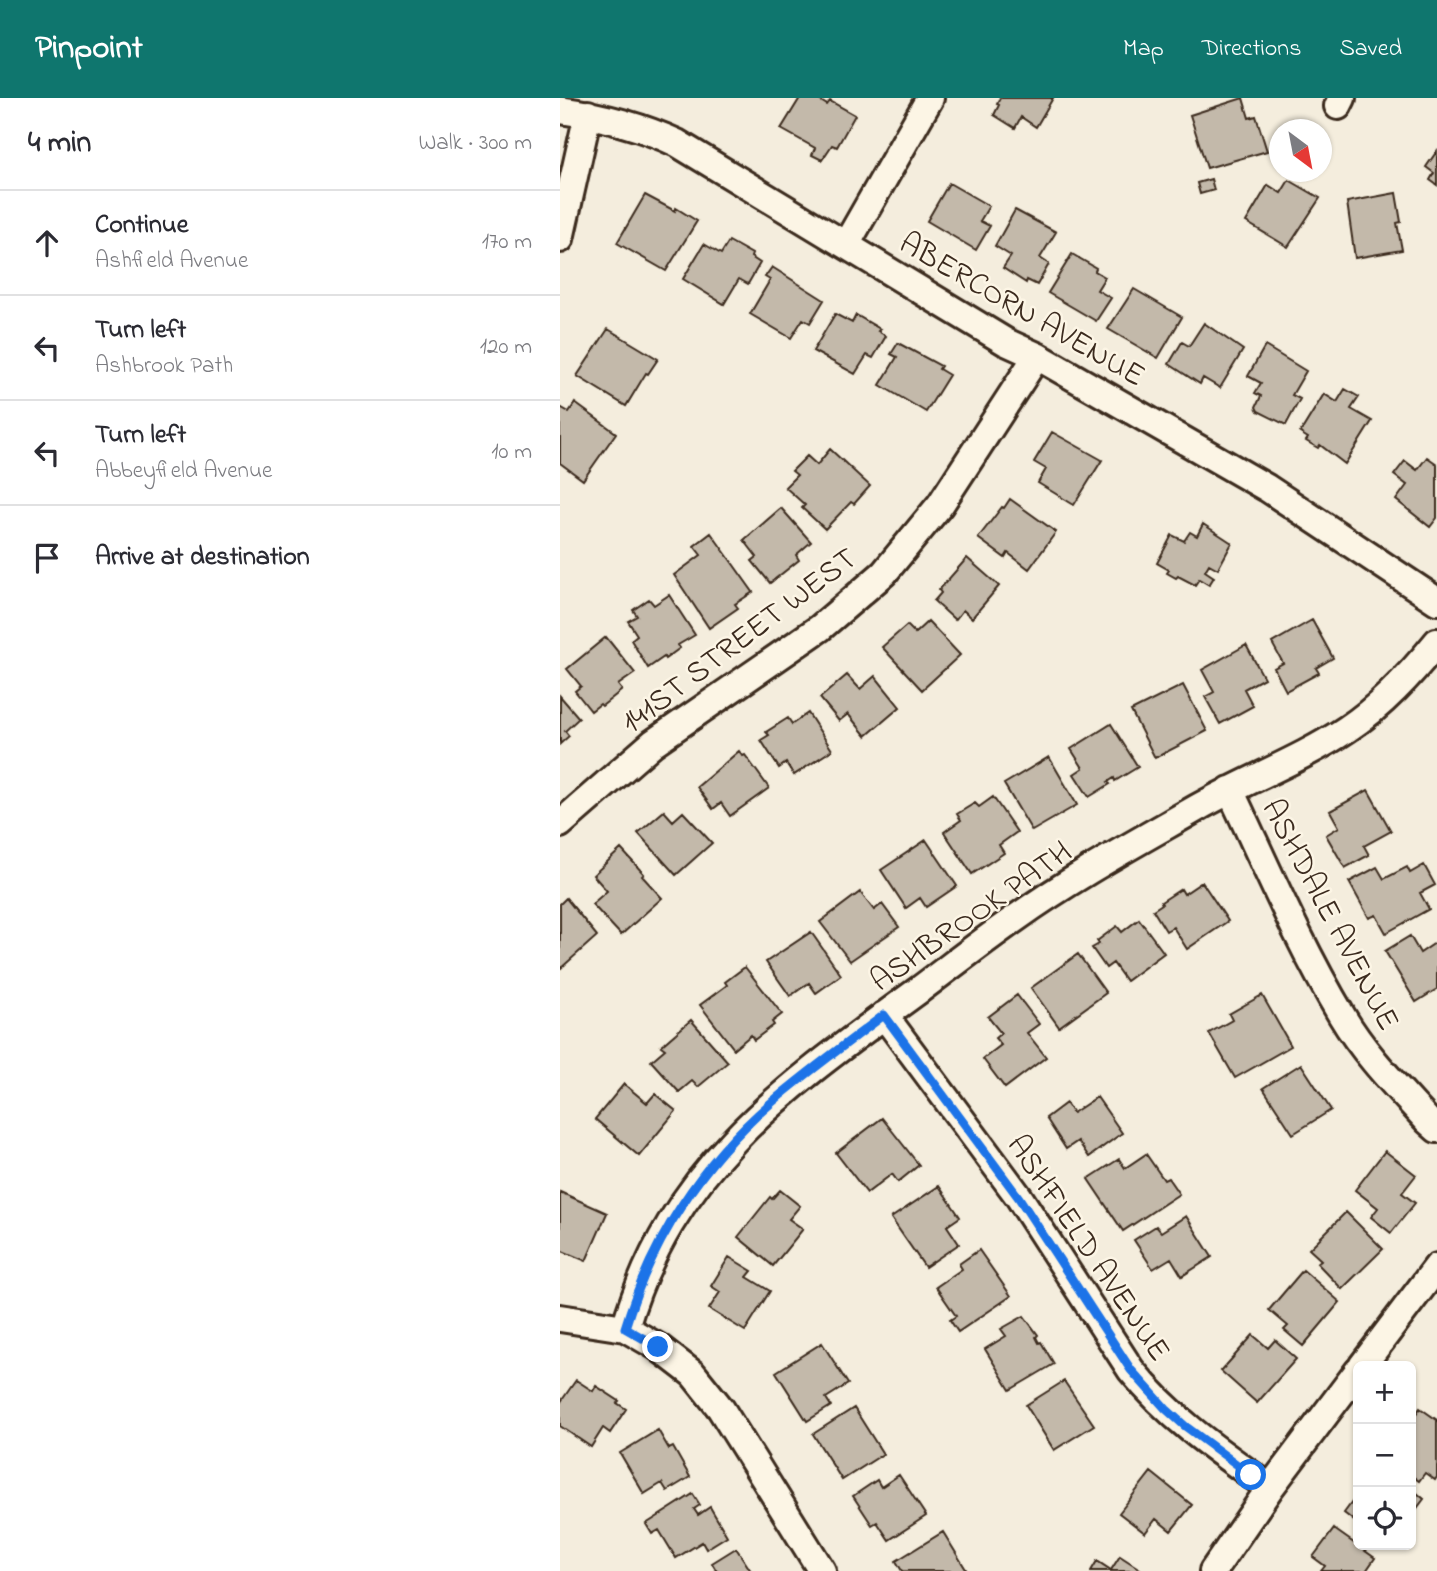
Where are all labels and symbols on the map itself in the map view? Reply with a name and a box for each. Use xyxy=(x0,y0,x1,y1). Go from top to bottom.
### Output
north arrow xyxy=(1269,119,1332,182)
street label: ABERCORN AVENUE xyxy=(890,221,1153,401)
street label: 141ST STREET WEST xyxy=(612,537,868,746)
street label: ASHDALE AVENUE xyxy=(1248,791,1410,1040)
street label: ASHBROOK PATH xyxy=(861,831,1083,1005)
street label: ASHFIELD AVENUE xyxy=(993,1126,1181,1372)
route end xyxy=(642,1331,673,1362)
route start xyxy=(1235,1459,1266,1490)

